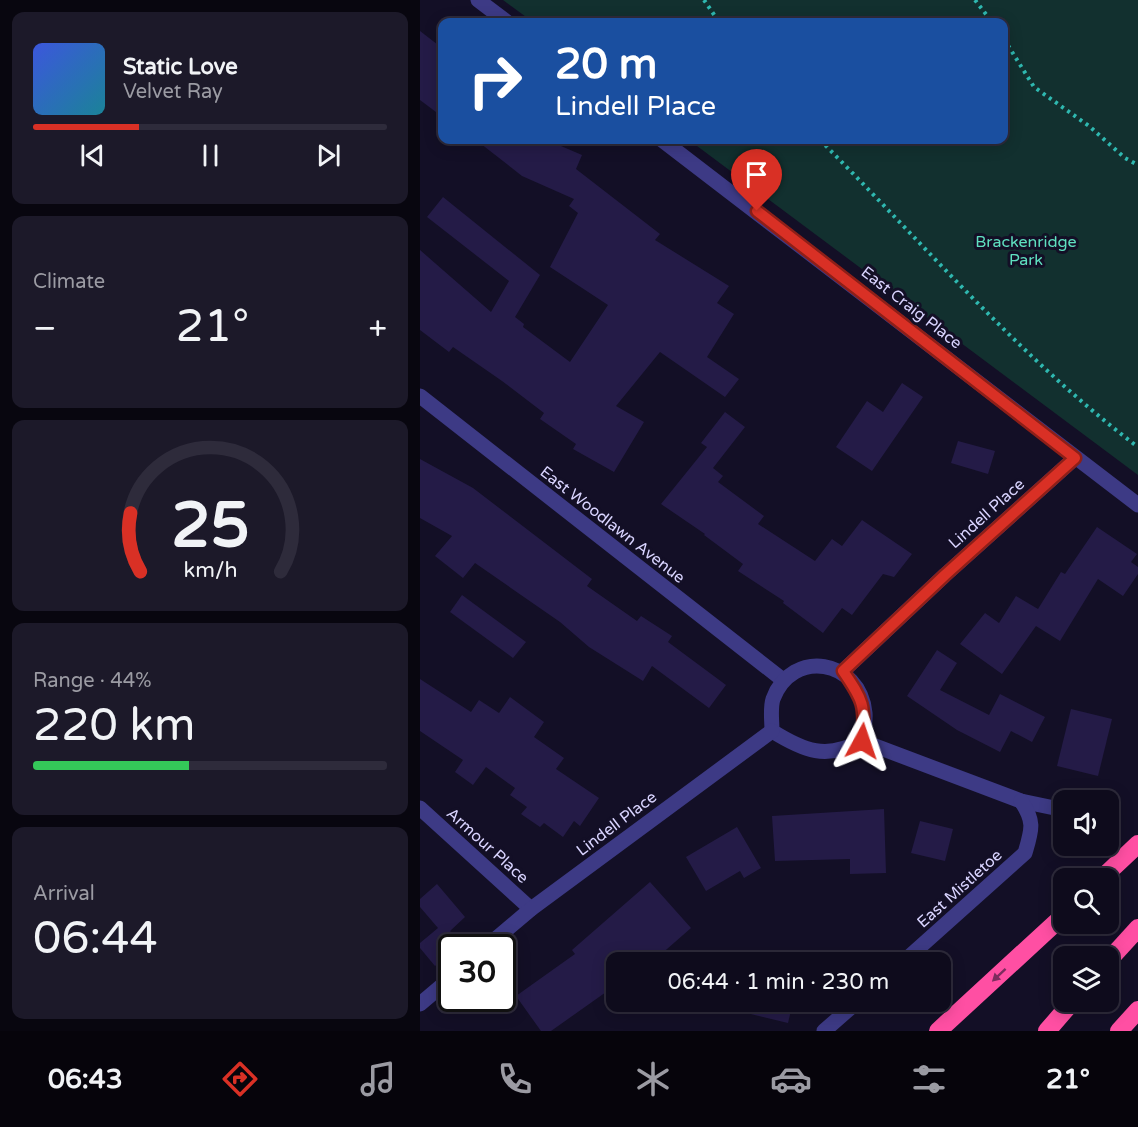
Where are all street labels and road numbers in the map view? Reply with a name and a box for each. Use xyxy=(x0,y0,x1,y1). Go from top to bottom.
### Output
street label: East Craig Place xyxy=(857,262,966,353)
street label: East Woodlawn Avenue xyxy=(536,462,689,588)
street label: Lindell Place xyxy=(945,474,1029,553)
street label: Lindell Place xyxy=(572,787,661,860)
street label: Armour Place xyxy=(442,804,533,888)
street label: East Mistletoe xyxy=(913,845,1006,932)

